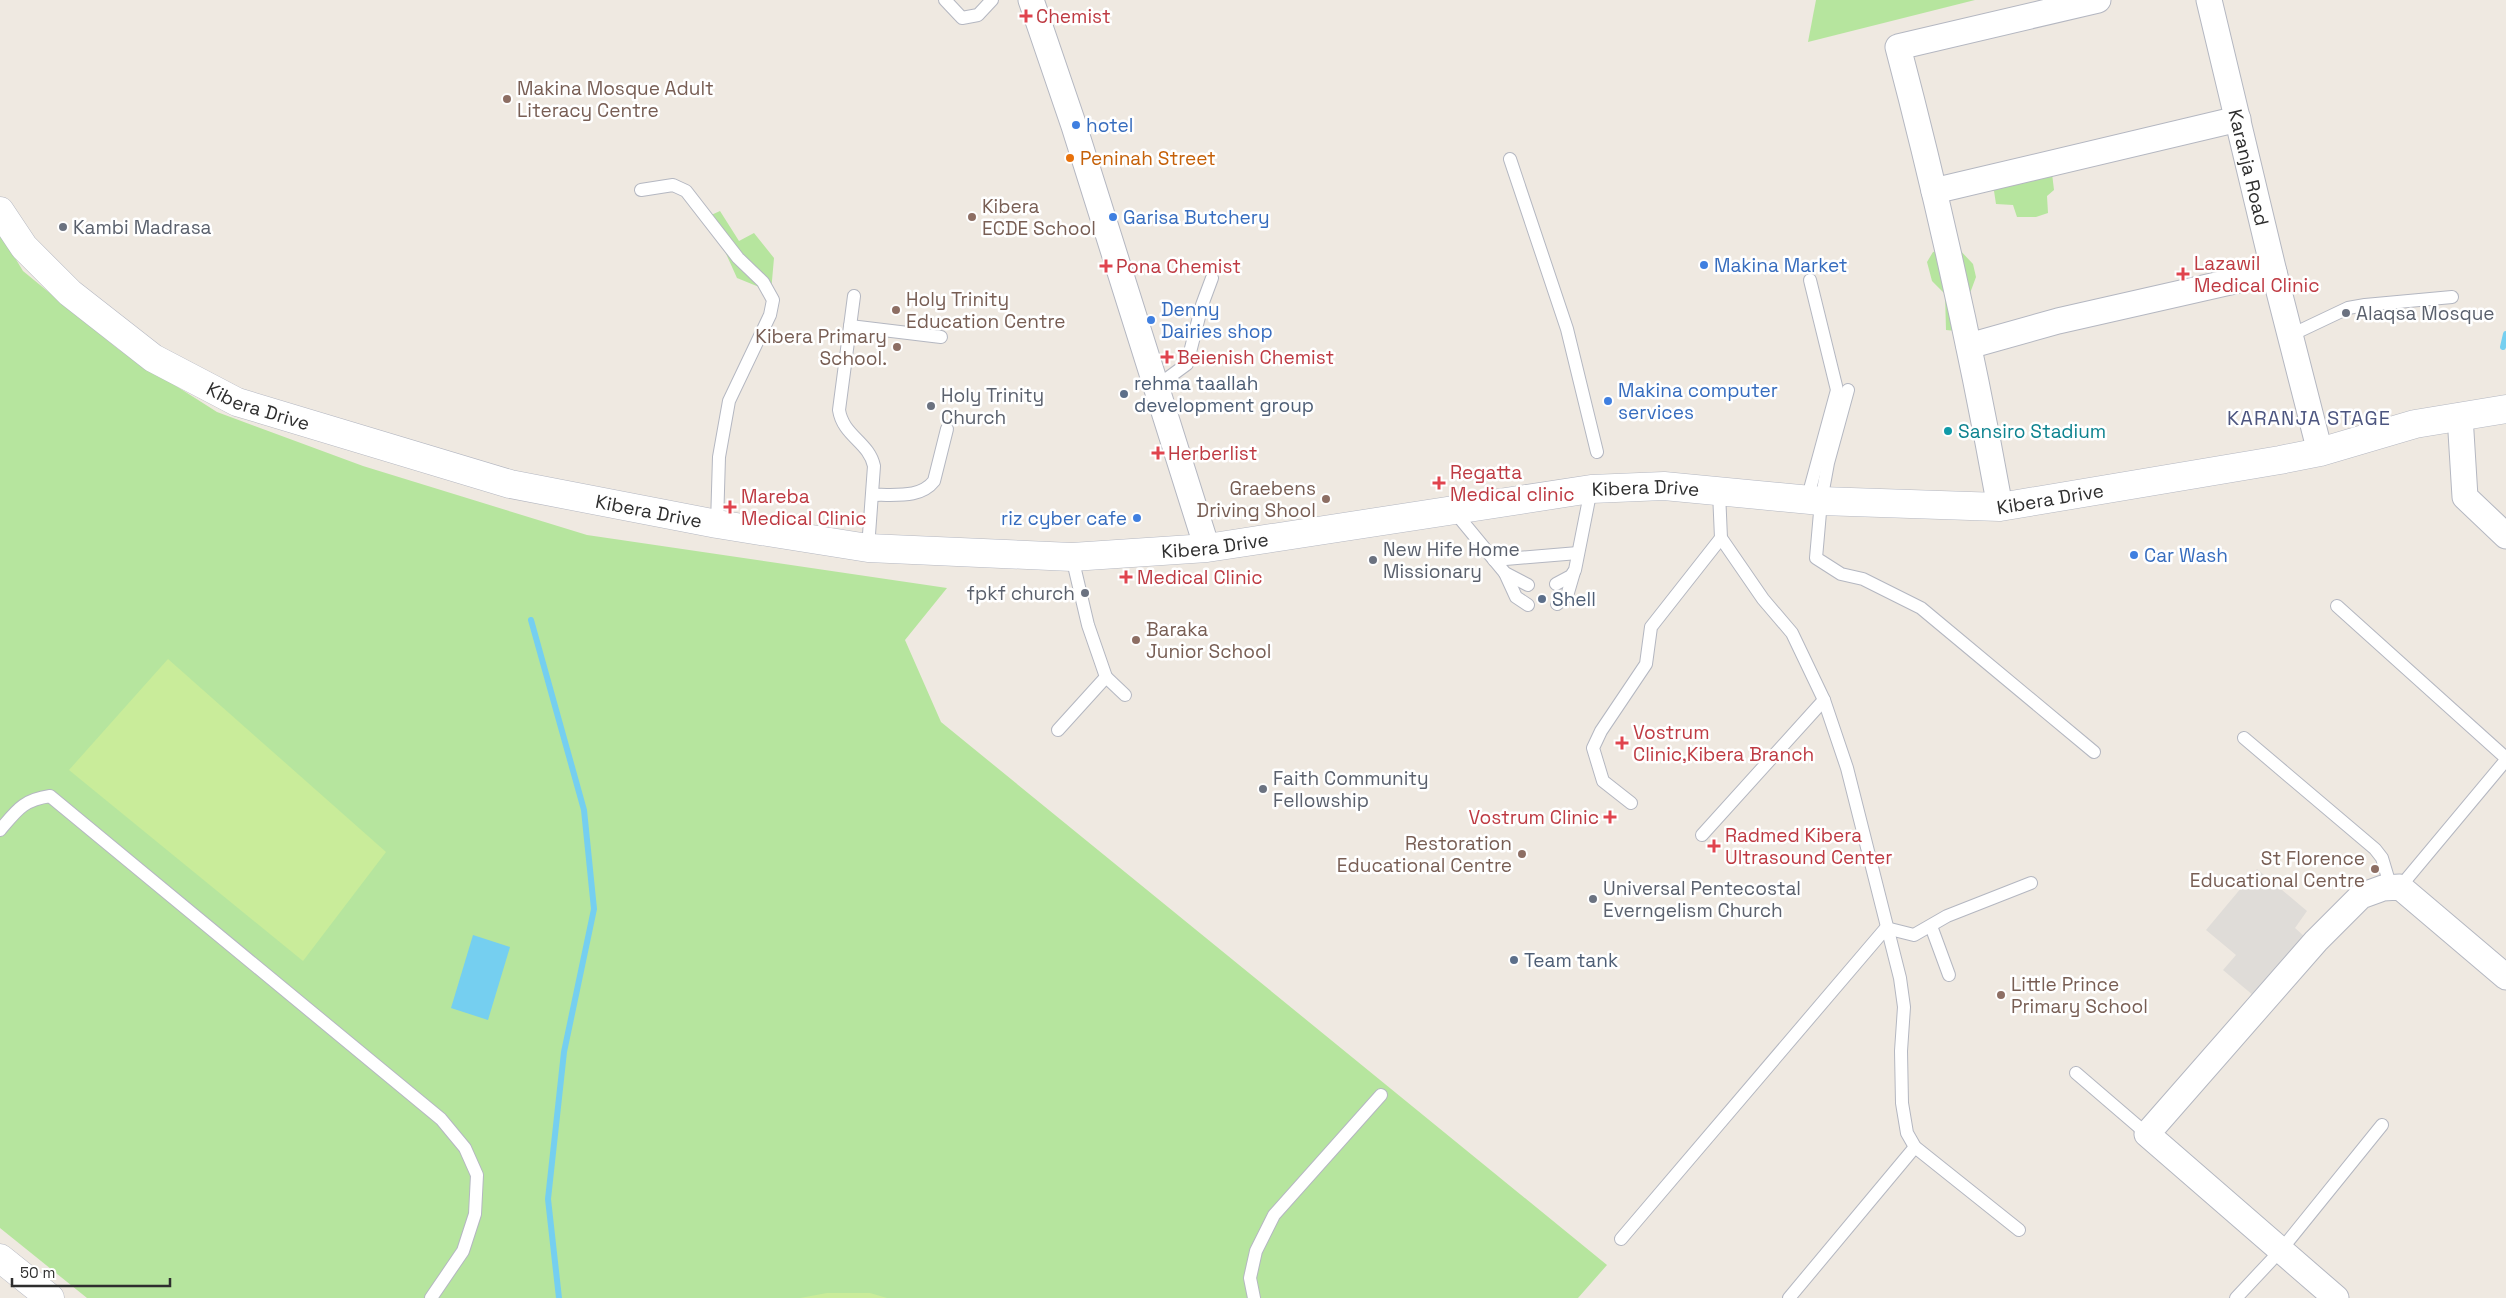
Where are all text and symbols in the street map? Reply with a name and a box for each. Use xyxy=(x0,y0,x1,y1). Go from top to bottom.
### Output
place label: Chemist xyxy=(1036,4,1111,29)
marker: Chemist xyxy=(1020,10,1032,22)
place label: Makina Mosque Adult Literacy Centre xyxy=(517,76,714,123)
marker: Makina Mosque Adult Literacy Centre xyxy=(501,93,513,105)
street label: Karanja Road xyxy=(2222,107,2274,228)
place label: hotel xyxy=(1086,113,1133,138)
marker: hotel xyxy=(1070,119,1082,131)
place label: Peninah Street xyxy=(1080,146,1216,171)
marker: Peninah Street xyxy=(1064,152,1076,164)
place label: Kibera ECDE School xyxy=(982,194,1096,241)
place label: Garisa Butchery xyxy=(1123,205,1270,230)
marker: Kibera ECDE School xyxy=(966,211,978,223)
marker: Garisa Butchery xyxy=(1107,211,1119,223)
place label: Kambi Madrasa xyxy=(73,215,212,240)
marker: Kambi Madrasa xyxy=(57,221,69,233)
place label: Lazawil Medical Clinic xyxy=(2194,251,2320,298)
place label: Makina Market xyxy=(1714,253,1848,278)
place label: Pona Chemist xyxy=(1116,254,1241,279)
marker: Makina Market xyxy=(1698,259,1710,271)
marker: Pona Chemist xyxy=(1100,260,1112,272)
marker: Lazawil Medical Clinic xyxy=(2176,267,2190,281)
place label: Holy Trinity Education Centre xyxy=(906,287,1066,334)
place label: Denny Dairies shop xyxy=(1161,297,1273,344)
place label: Alaqsa Mosque xyxy=(2356,301,2495,326)
marker: Holy Trinity Education Centre xyxy=(890,304,902,316)
marker: Alaqsa Mosque xyxy=(2340,307,2352,319)
marker: Denny Dairies shop xyxy=(1145,314,1157,326)
place label: Kibera Primary School. xyxy=(755,324,887,371)
marker: Kibera Primary School. xyxy=(891,341,903,353)
place label: Beienish Chemist xyxy=(1177,345,1334,370)
marker: Beienish Chemist xyxy=(1161,351,1173,363)
place label: rehma taallah development group xyxy=(1134,371,1314,418)
street label: Kibera Drive xyxy=(202,376,313,436)
place label: Makina computer services xyxy=(1618,378,1778,425)
place label: Holy Trinity Church xyxy=(941,383,1044,430)
marker: rehma taallah development group xyxy=(1118,388,1130,400)
marker: Makina computer services xyxy=(1602,395,1614,407)
marker: Holy Trinity Church xyxy=(925,400,937,412)
district label: KARANJA STAGE xyxy=(2227,405,2391,431)
place label: Sansiro Stadium xyxy=(1958,419,2106,444)
marker: Sansiro Stadium xyxy=(1942,425,1954,437)
place label: Herberlist xyxy=(1168,441,1257,466)
marker: Herberlist xyxy=(1152,447,1164,459)
place label: Regatta Medical clinic xyxy=(1450,460,1575,507)
street label: Kibera Drive xyxy=(1591,474,1701,502)
place label: Graebens Driving Shool xyxy=(1197,476,1316,523)
marker: Regatta Medical clinic xyxy=(1432,476,1446,490)
street label: Kibera Drive xyxy=(1995,478,2105,520)
place label: Mareba Medical Clinic xyxy=(741,484,867,531)
street label: Kibera Drive xyxy=(593,489,704,534)
marker: Graebens Driving Shool xyxy=(1320,493,1332,505)
marker: Mareba Medical Clinic xyxy=(723,500,737,514)
place label: riz cyber cafe xyxy=(1001,506,1127,531)
marker: riz cyber cafe xyxy=(1131,512,1143,524)
street label: Kibera Drive xyxy=(1160,527,1270,564)
place label: New Hife Home Missionary xyxy=(1383,537,1520,584)
place label: Car Wash xyxy=(2144,543,2228,568)
marker: Car Wash xyxy=(2128,549,2140,561)
marker: New Hife Home Missionary xyxy=(1367,554,1379,566)
place label: Medical Clinic xyxy=(1137,565,1263,590)
marker: Medical Clinic xyxy=(1119,570,1133,584)
place label: fpkf church xyxy=(967,581,1075,606)
marker: fpkf church xyxy=(1079,587,1091,599)
place label: Shell xyxy=(1552,587,1596,612)
marker: Shell xyxy=(1536,593,1548,605)
place label: Baraka Junior School xyxy=(1146,617,1271,664)
marker: Baraka Junior School xyxy=(1130,634,1142,646)
place label: Vostrum Clinic,Kibera Branch xyxy=(1633,720,1814,767)
marker: Vostrum Clinic,Kibera Branch xyxy=(1615,736,1629,750)
place label: Faith Community Fellowship xyxy=(1273,766,1429,813)
marker: Faith Community Fellowship xyxy=(1257,783,1269,795)
place label: Vostrum Clinic xyxy=(1468,805,1599,830)
marker: Vostrum Clinic xyxy=(1603,810,1617,824)
place label: Radmed Kibera Ultrasound Center xyxy=(1725,823,1893,870)
place label: Restoration Educational Centre xyxy=(1337,831,1512,878)
marker: Radmed Kibera Ultrasound Center xyxy=(1707,839,1721,853)
place label: St Florence Educational Centre xyxy=(2190,846,2365,893)
marker: Restoration Educational Centre xyxy=(1516,848,1528,860)
marker: St Florence Educational Centre xyxy=(2369,863,2381,875)
place label: Universal Pentecostal Everngelism Church xyxy=(1603,876,1801,923)
marker: Universal Pentecostal Everngelism Church xyxy=(1587,893,1599,905)
place label: Team tank xyxy=(1524,948,1618,973)
marker: Team tank xyxy=(1508,954,1520,966)
place label: Little Prince Primary School xyxy=(2011,972,2148,1019)
marker: Little Prince Primary School xyxy=(1995,989,2007,1001)
scale bar xyxy=(12,1256,170,1288)
text: 50 m xyxy=(20,1263,55,1282)

